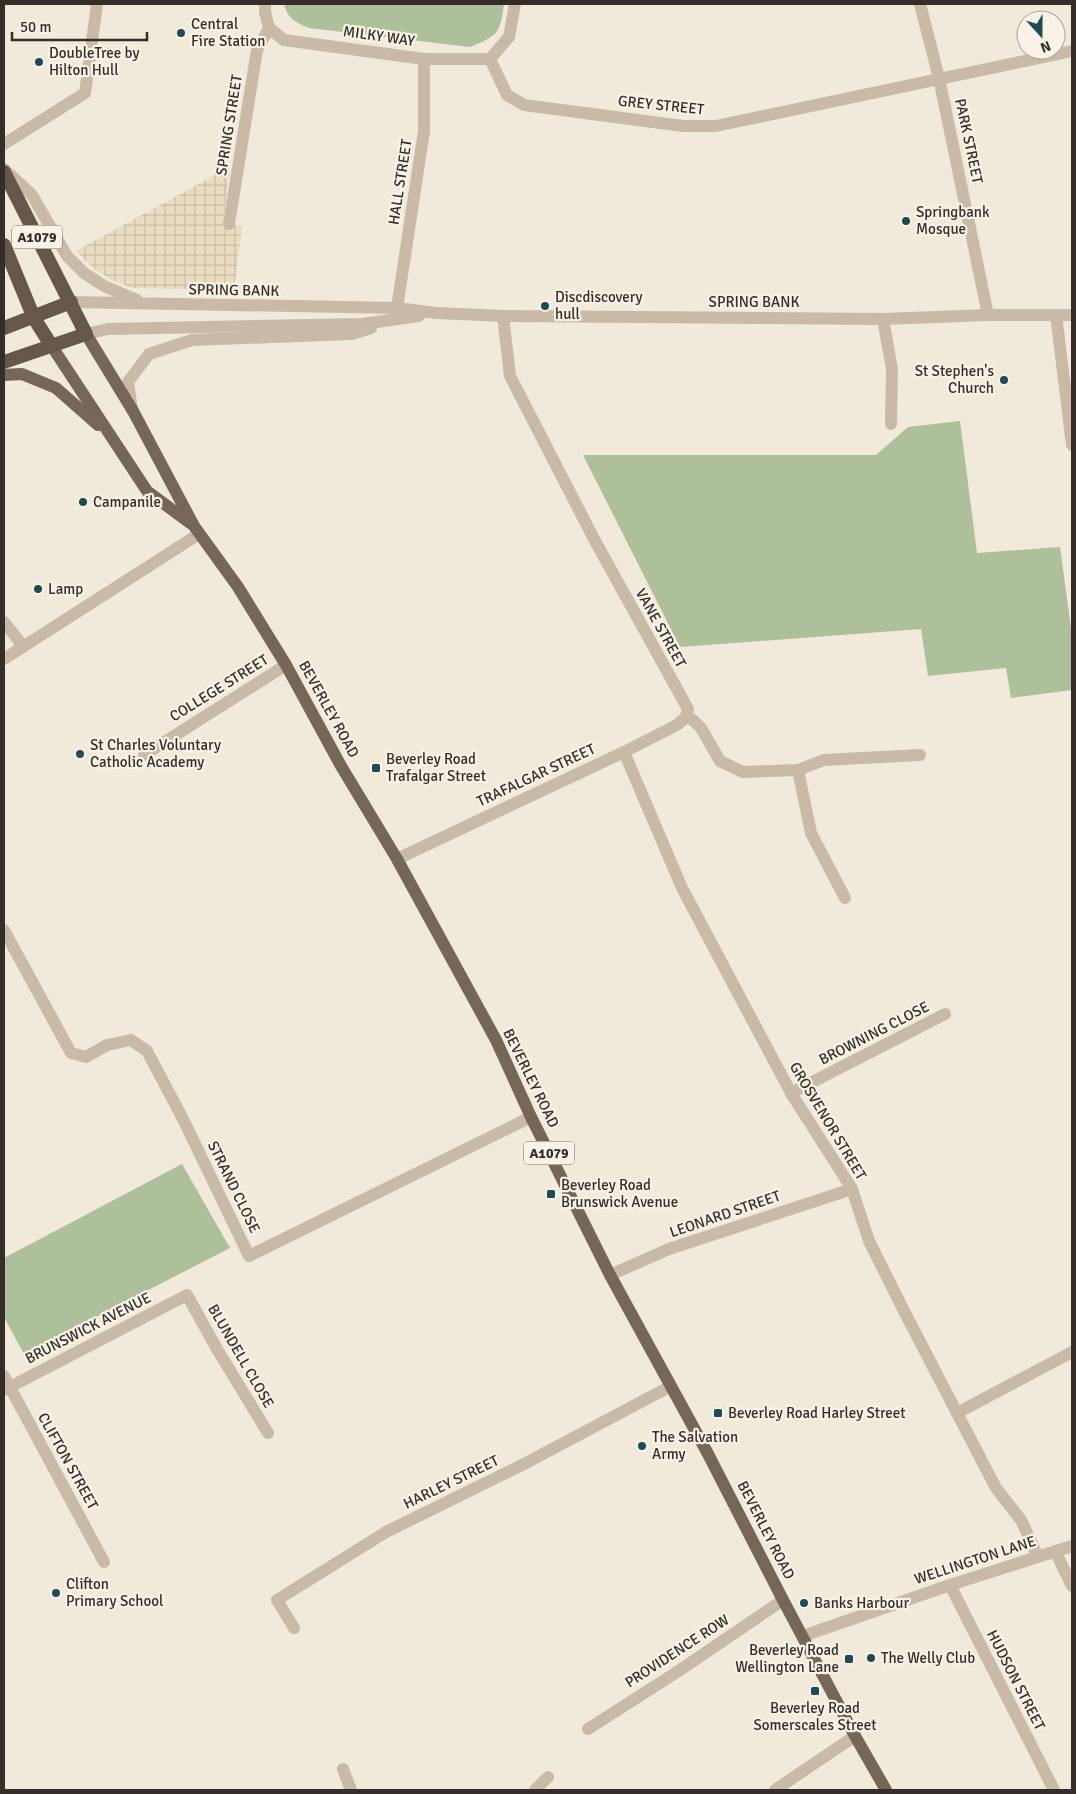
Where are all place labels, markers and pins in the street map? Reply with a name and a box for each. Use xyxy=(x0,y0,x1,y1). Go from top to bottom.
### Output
place label: Central Fire Station xyxy=(191,15,265,50)
marker: Central Fire Station xyxy=(175,27,187,39)
place label: DoubleTree by Hilton Hull xyxy=(49,44,140,79)
marker: DoubleTree by Hilton Hull xyxy=(33,56,45,68)
place label: Springbank Mosque xyxy=(916,203,990,238)
marker: Springbank Mosque xyxy=(900,215,912,227)
place label: Discdiscovery hull xyxy=(555,288,643,323)
marker: Discdiscovery hull xyxy=(539,300,551,312)
place label: St Stephen's Church xyxy=(915,362,994,397)
marker: St Stephen's Church xyxy=(998,374,1010,386)
place label: Campanile xyxy=(93,493,161,511)
marker: Campanile xyxy=(77,496,89,508)
place label: Lamp xyxy=(48,580,83,598)
marker: Lamp xyxy=(32,583,44,595)
place label: St Charles Voluntary Catholic Academy xyxy=(90,736,221,771)
marker: St Charles Voluntary Catholic Academy xyxy=(74,748,86,760)
place label: Beverley Road Trafalgar Street xyxy=(386,750,486,785)
marker: Beverley Road Trafalgar Street xyxy=(370,762,382,774)
place label: Beverley Road Brunswick Avenue xyxy=(561,1176,678,1211)
marker: Beverley Road Brunswick Avenue xyxy=(545,1188,557,1200)
place label: Beverley Road Harley Street xyxy=(728,1404,906,1422)
marker: Beverley Road Harley Street xyxy=(712,1407,724,1419)
place label: The Salvation Army xyxy=(652,1428,738,1463)
marker: The Salvation Army xyxy=(636,1440,648,1452)
place label: Clifton Primary School xyxy=(66,1575,163,1610)
marker: Clifton Primary School xyxy=(50,1587,62,1599)
place label: Banks Harbour xyxy=(814,1594,909,1612)
marker: Banks Harbour xyxy=(798,1597,810,1609)
place label: Beverley Road Wellington Lane xyxy=(735,1641,839,1676)
place label: The Welly Club xyxy=(881,1649,975,1667)
marker: The Welly Club xyxy=(865,1652,877,1664)
marker: Beverley Road Wellington Lane xyxy=(843,1653,855,1665)
marker: Beverley Road Somerscales Street xyxy=(809,1685,821,1697)
place label: Beverley Road Somerscales Street xyxy=(753,1699,877,1734)

